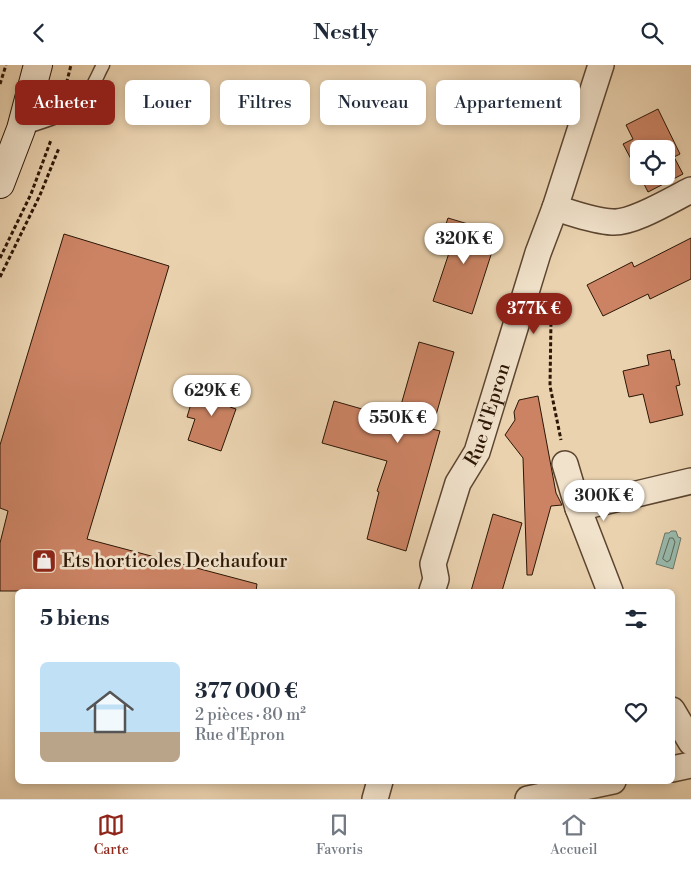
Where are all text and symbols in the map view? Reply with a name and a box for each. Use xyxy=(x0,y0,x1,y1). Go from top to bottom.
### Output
icon: back xyxy=(25,19,53,47)
text: Nestly xyxy=(313,19,378,46)
icon: search xyxy=(638,19,666,47)
chip: Acheter xyxy=(15,80,115,125)
chip: Louer xyxy=(125,80,210,125)
chip: Filtres xyxy=(220,80,310,125)
chip: Nouveau xyxy=(320,80,426,125)
chip: Appartement xyxy=(436,80,580,125)
map controls xyxy=(630,140,675,185)
button: locate xyxy=(630,140,675,185)
pin: 320K € xyxy=(423,223,505,265)
text: 320K € xyxy=(435,229,493,249)
pin: 377K € xyxy=(493,293,575,335)
text: 377K € xyxy=(507,299,561,319)
street label: Rue d'Epron xyxy=(459,360,516,471)
pin: 629K € xyxy=(171,375,253,417)
text: 629K € xyxy=(184,381,240,401)
pin: 550K € xyxy=(357,401,439,444)
text: 550K € xyxy=(369,408,427,428)
pin: 300K € xyxy=(563,479,645,522)
text: 300K € xyxy=(575,486,633,506)
shop icon: Ets horticoles Dechaufour xyxy=(31,548,57,574)
place label: Ets horticoles Dechaufour xyxy=(62,549,287,573)
icon: filters xyxy=(622,605,650,633)
text: 5 biens xyxy=(40,606,110,632)
text: 377 000 € xyxy=(195,679,298,705)
icon: home xyxy=(80,682,140,742)
icon: heart xyxy=(622,698,650,726)
text: 2 pièces · 80 m² xyxy=(195,705,306,725)
text: Rue d'Epron xyxy=(195,725,285,745)
tab: Carte xyxy=(94,811,129,859)
tab: Favoris xyxy=(316,811,363,859)
tab: Accueil xyxy=(550,811,597,859)

